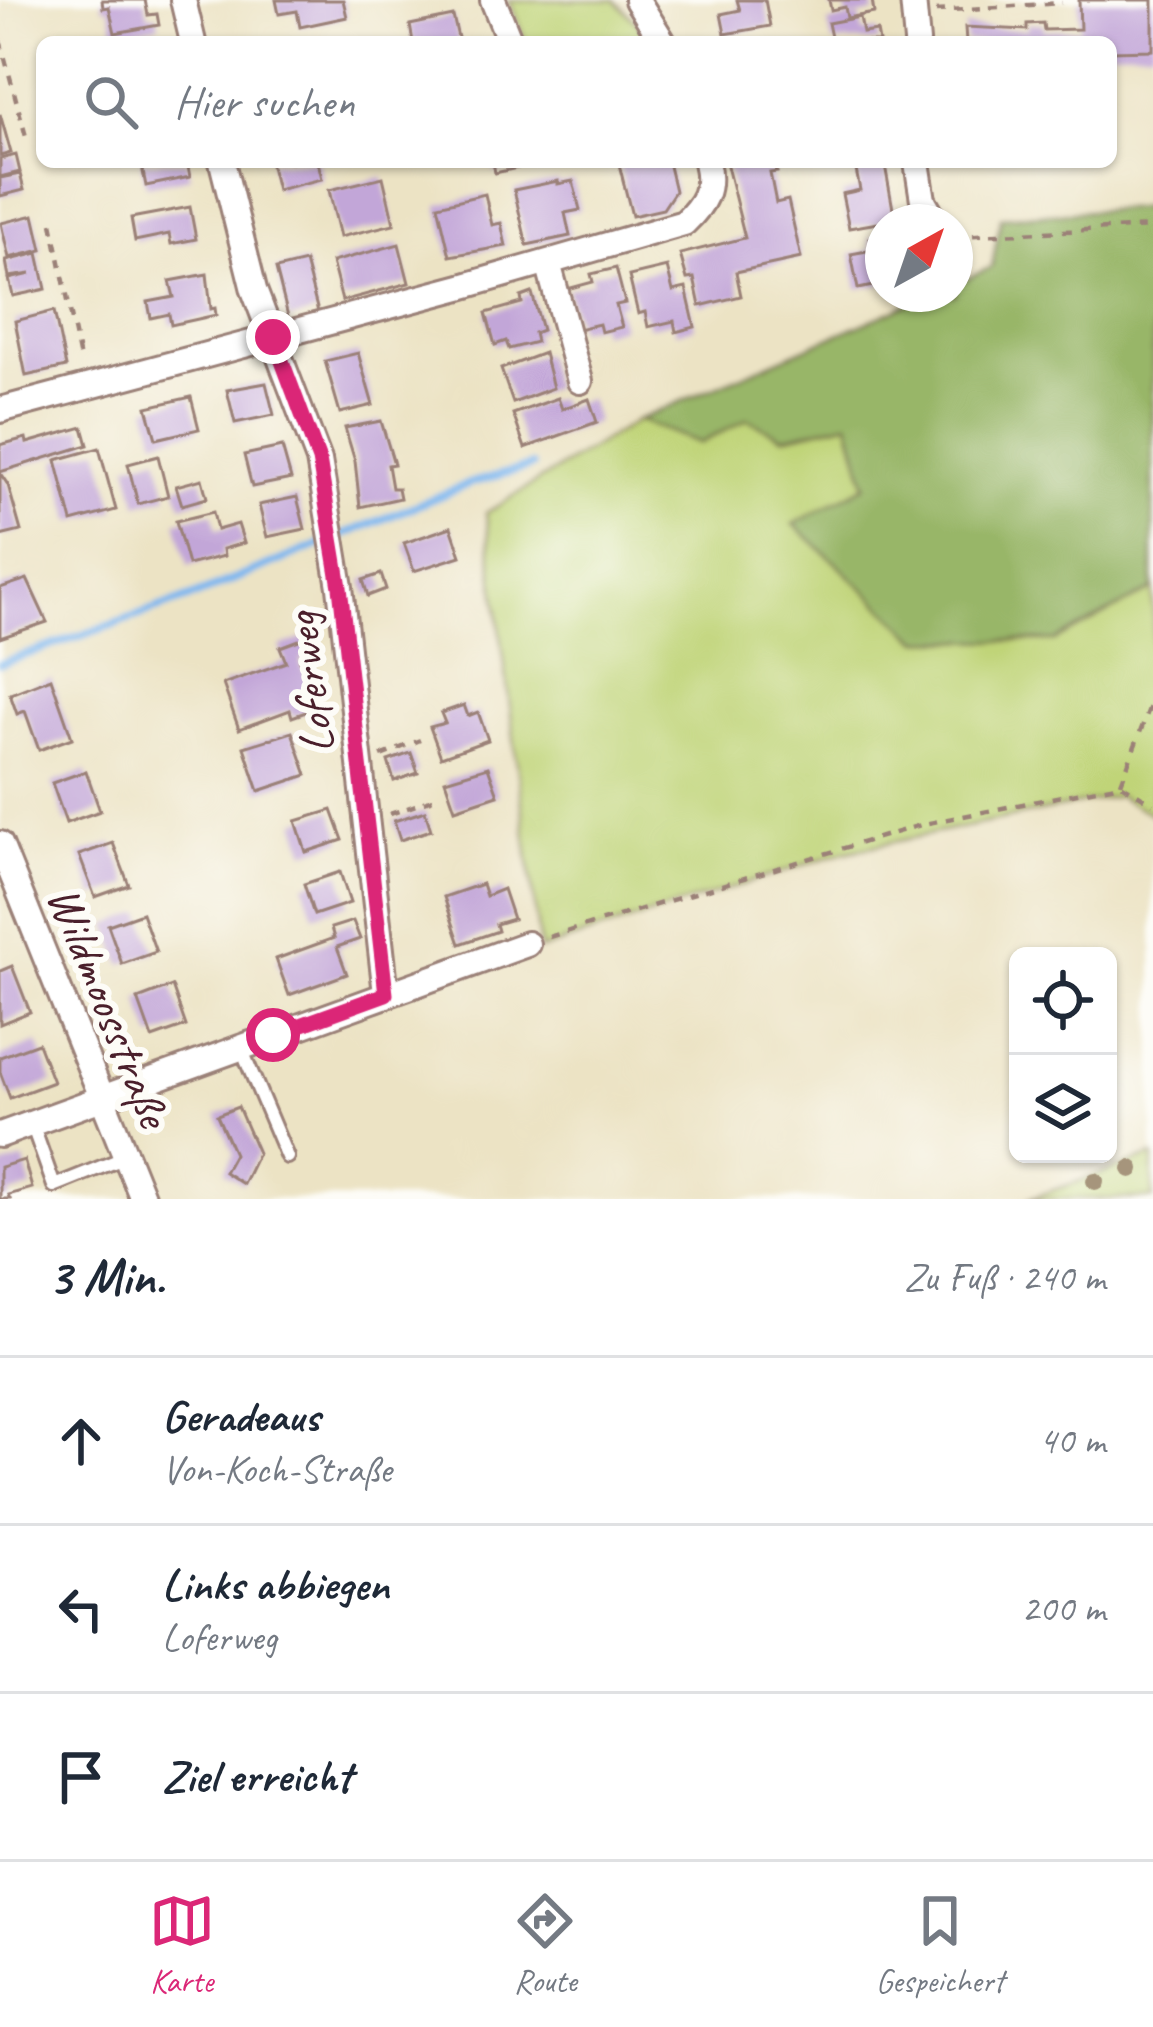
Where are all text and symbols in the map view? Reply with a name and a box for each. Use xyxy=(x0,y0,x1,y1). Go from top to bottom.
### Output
search box xyxy=(36,36,1117,168)
icon: search xyxy=(78,69,144,135)
text: Hier suchen xyxy=(174,74,354,131)
north arrow xyxy=(865,204,973,312)
route end xyxy=(246,310,300,364)
street label: Loferweg xyxy=(270,607,347,757)
street label: Wildmoosstraße xyxy=(34,877,186,1139)
map controls xyxy=(1009,947,1117,1163)
button: locate xyxy=(1009,947,1117,1055)
route start xyxy=(246,1008,300,1062)
button: layers xyxy=(1009,1055,1117,1163)
text: 3 Min. xyxy=(48,1245,164,1309)
text: Zu Fuß · 240 m xyxy=(904,1253,1105,1302)
text: Geradeaus xyxy=(162,1388,320,1445)
icon: ahead xyxy=(48,1408,114,1474)
text: 40 m xyxy=(1039,1416,1105,1465)
text: Von-Koch-Straße xyxy=(162,1445,391,1494)
text: Links abbiegen xyxy=(162,1556,389,1613)
icon: left xyxy=(48,1576,114,1642)
text: 200 m xyxy=(1021,1584,1105,1633)
text: Loferweg xyxy=(162,1613,277,1662)
icon: arrive xyxy=(48,1744,114,1810)
text: Ziel erreicht xyxy=(162,1748,352,1805)
tab: Karte xyxy=(149,1888,215,2002)
tab: Route xyxy=(512,1888,578,2002)
tab: Gespeichert xyxy=(876,1888,1004,2002)

